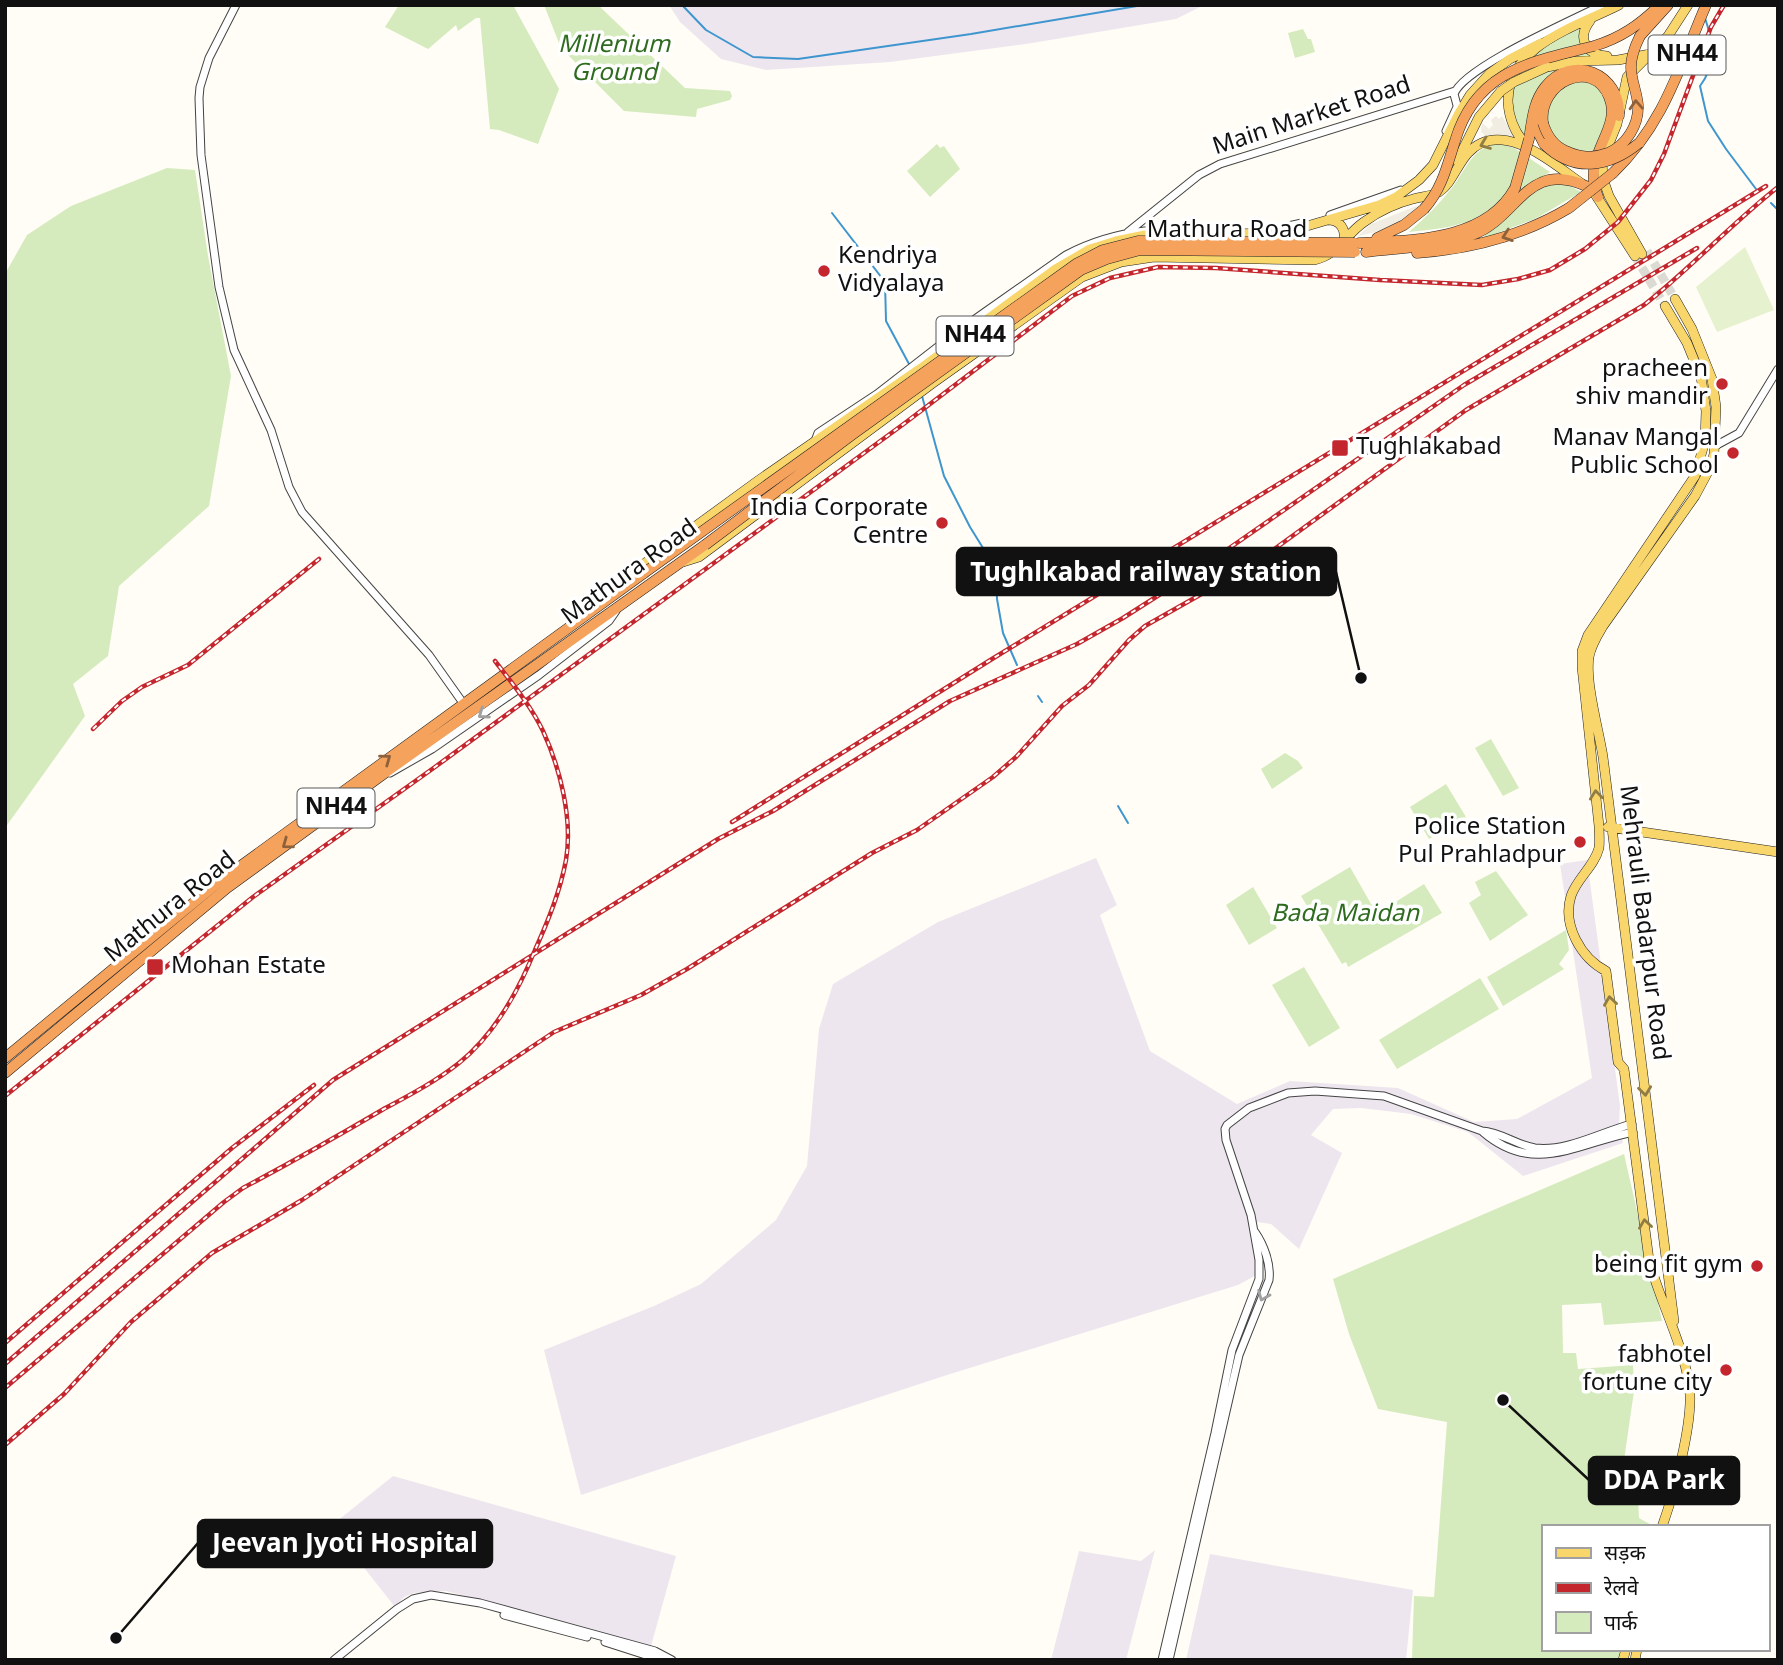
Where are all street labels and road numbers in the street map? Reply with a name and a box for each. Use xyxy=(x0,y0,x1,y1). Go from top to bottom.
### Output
road number: NH44 xyxy=(1648,36,1726,74)
street label: Main Market Road xyxy=(1209,70,1415,164)
street label: Mathura Road xyxy=(1147,215,1307,247)
road number: NH44 xyxy=(936,316,1014,356)
street label: Mathura Road xyxy=(556,513,704,633)
street label: Mehrauli Badarpur Road xyxy=(1610,784,1676,1062)
road number: NH44 xyxy=(298,788,374,828)
street label: Mathura Road xyxy=(99,845,243,971)

